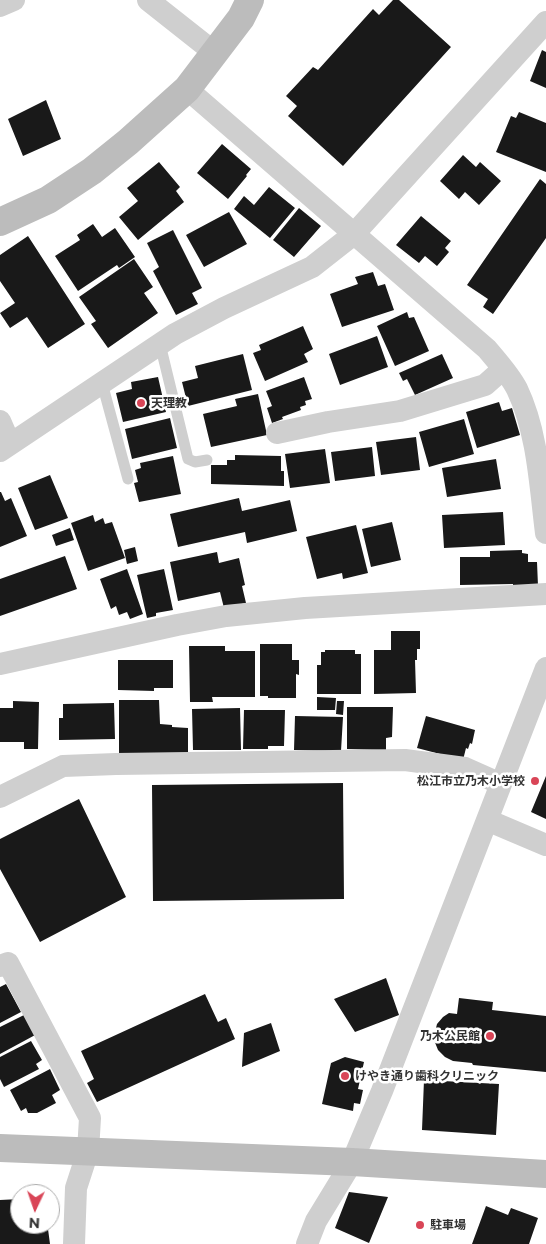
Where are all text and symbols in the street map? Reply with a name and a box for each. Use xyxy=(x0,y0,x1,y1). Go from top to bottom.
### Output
place label: 天理教 xyxy=(151,396,187,410)
marker: 天理教 xyxy=(135,397,147,409)
place label: 松江市立乃木小学校 xyxy=(417,774,525,788)
marker: 松江市立乃木小学校 xyxy=(529,775,541,787)
place label: 乃木公民館 xyxy=(420,1029,480,1043)
marker: 乃木公民館 xyxy=(484,1030,496,1042)
place label: けやき通り歯科クリニック xyxy=(355,1069,499,1083)
marker: けやき通り歯科クリニック xyxy=(339,1070,351,1082)
north arrow xyxy=(10,1184,60,1234)
text: N xyxy=(28,1214,40,1232)
place label: 駐車場 xyxy=(430,1218,466,1232)
marker: 駐車場 xyxy=(414,1219,426,1231)

